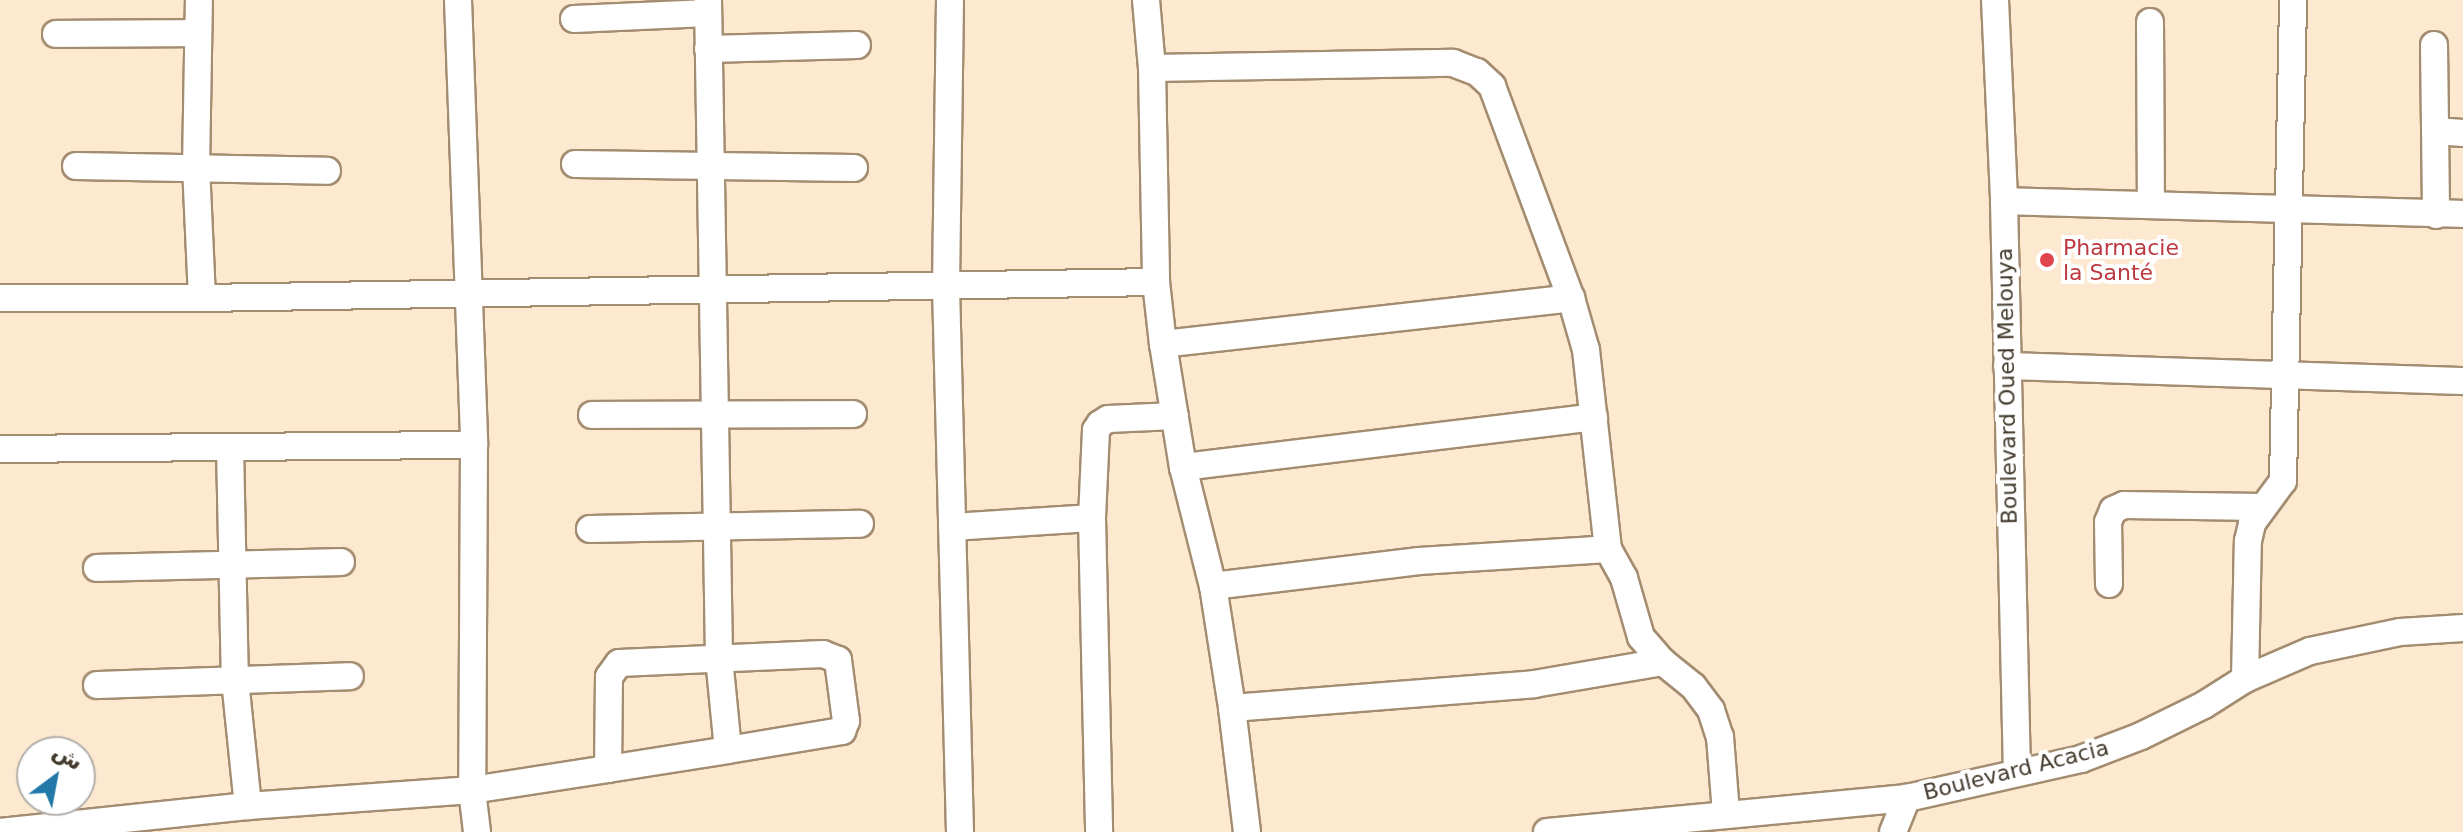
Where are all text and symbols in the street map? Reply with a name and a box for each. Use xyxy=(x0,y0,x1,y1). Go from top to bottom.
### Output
place label: Pharmacie la Santé xyxy=(2063,234,2179,286)
street label: Boulevard Oued Melouya xyxy=(1991,248,2023,524)
marker: Pharmacie la Santé xyxy=(2038,251,2056,269)
street label: Boulevard Acacia xyxy=(1921,734,2111,806)
north arrow xyxy=(16,736,96,816)
text: ش xyxy=(48,738,87,776)

